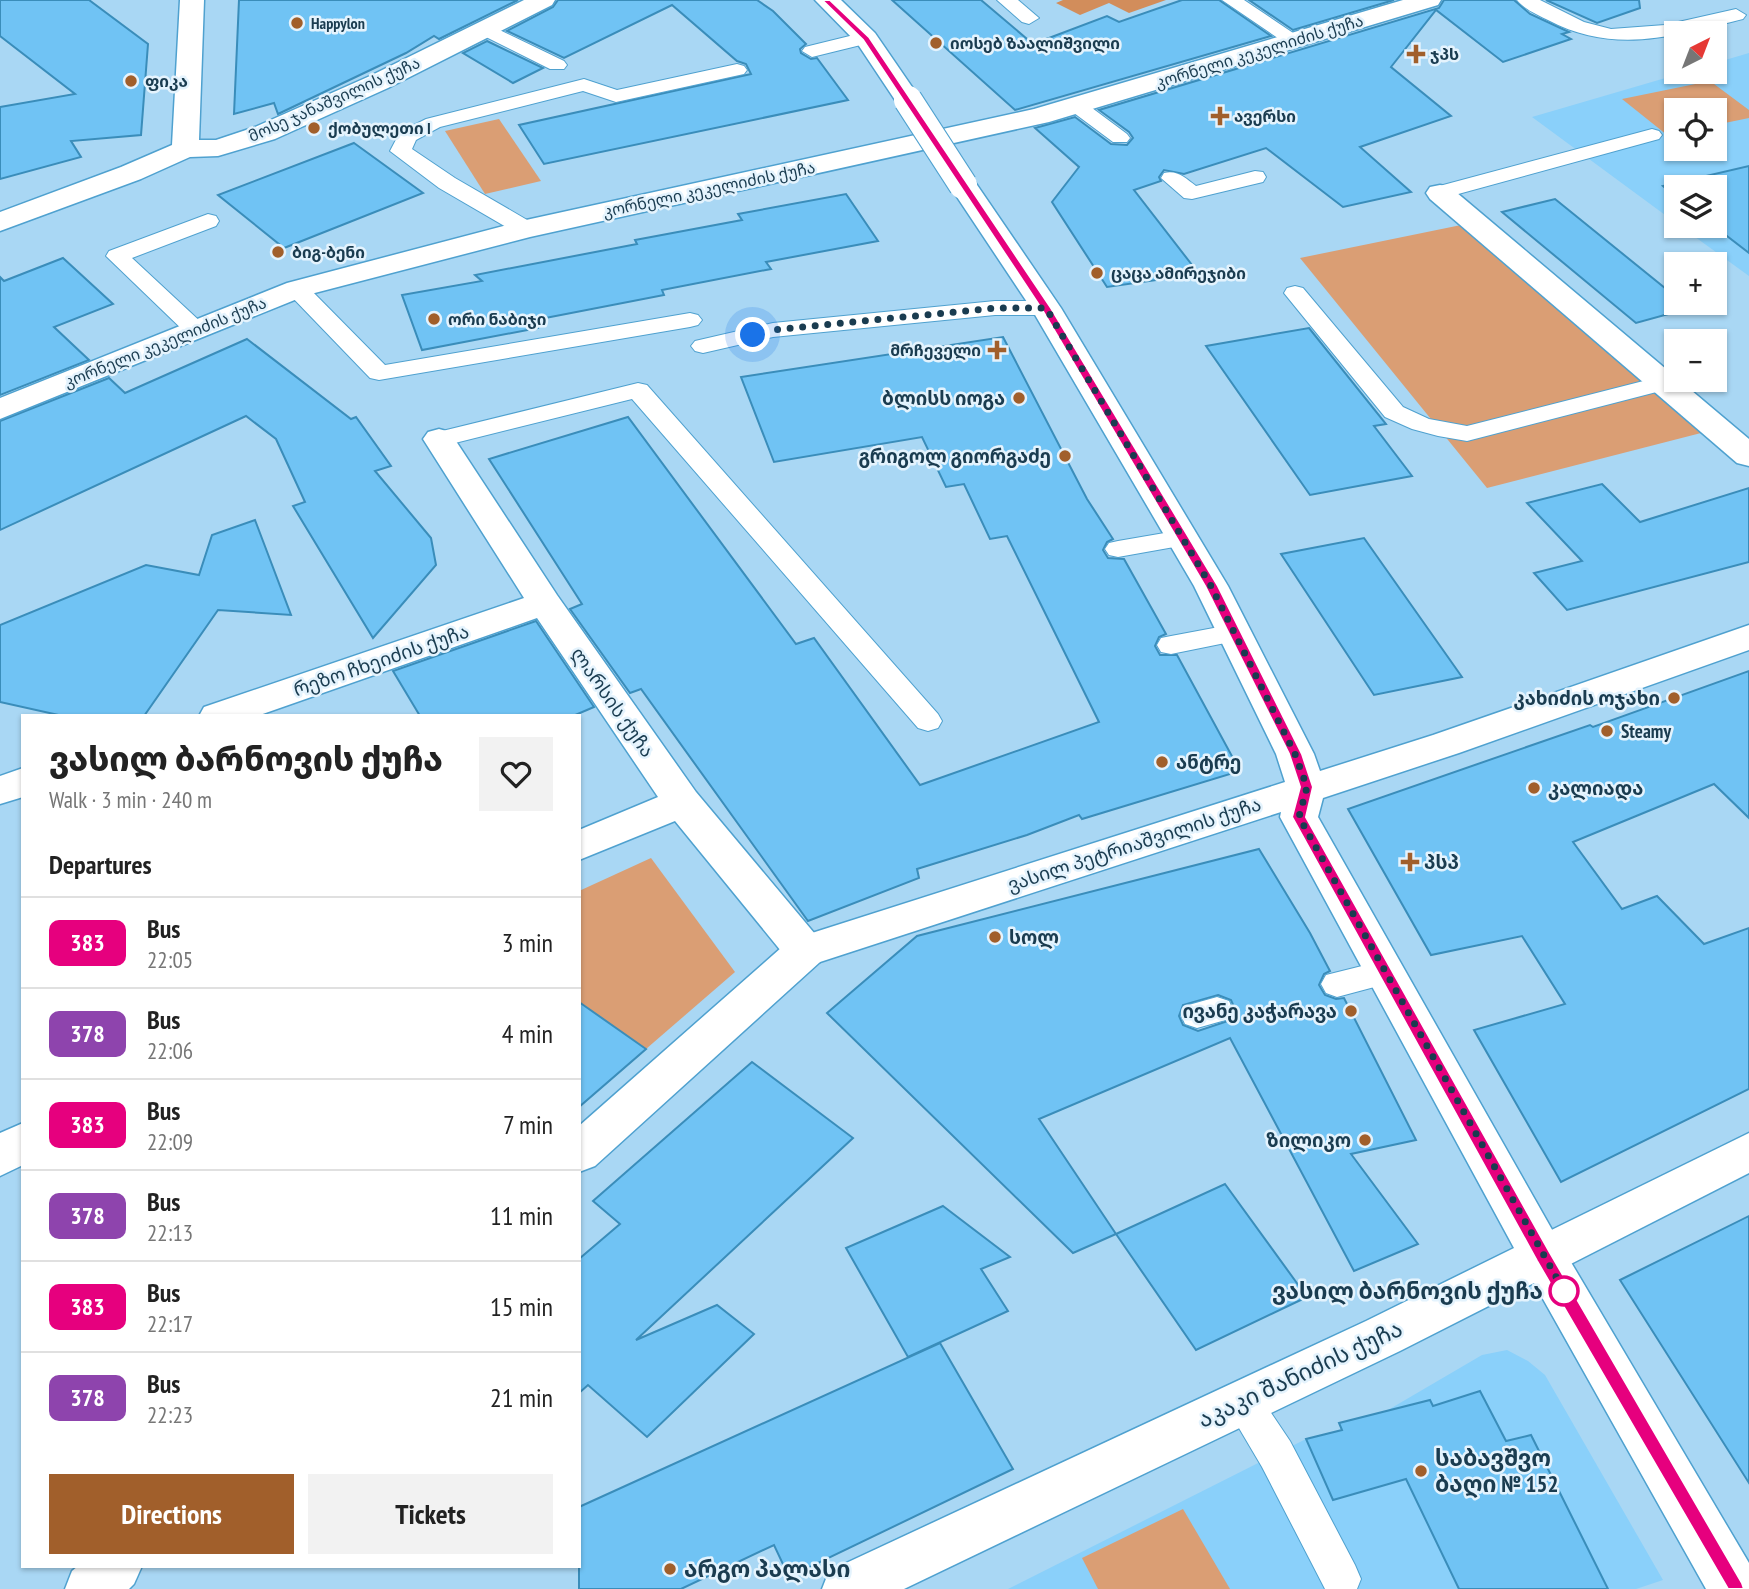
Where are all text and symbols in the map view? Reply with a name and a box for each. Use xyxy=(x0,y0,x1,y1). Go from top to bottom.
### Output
street label: კორნელი კეკელიძის ქუჩა xyxy=(1153,10,1366,93)
place label: Happylon xyxy=(311,13,365,33)
marker: Happylon xyxy=(289,15,305,31)
north arrow xyxy=(1664,21,1727,84)
map controls xyxy=(1664,21,1727,392)
place label: იოსებ ზაალიშვილი xyxy=(950,33,1120,54)
marker: იოსებ ზაალიშვილი xyxy=(928,35,944,51)
place label: ჯპს xyxy=(1430,44,1459,64)
marker: ჯპს xyxy=(1408,46,1424,62)
street label: მოსე ჯანაშვილის ქუჩა xyxy=(245,52,423,147)
place label: ფიკა xyxy=(145,71,188,91)
marker: ფიკა xyxy=(123,73,139,89)
button: locate xyxy=(1664,98,1727,161)
place label: ავერსი xyxy=(1234,106,1296,126)
marker: ავერსი xyxy=(1212,108,1228,124)
place label: ქობულეთი I xyxy=(328,118,431,139)
marker: ქობულეთი I xyxy=(306,120,322,136)
street label: კორნელი კეკელიძის ქუჩა xyxy=(601,157,817,222)
button: layers xyxy=(1664,175,1727,238)
place label: ბიგ-ბენი xyxy=(292,242,365,262)
marker: ბიგ-ბენი xyxy=(270,244,286,260)
button: + xyxy=(1664,252,1727,315)
place label: ცაცა ამირეჯიბი xyxy=(1111,263,1246,283)
marker: ცაცა ამირეჯიბი xyxy=(1089,265,1105,281)
street label: კორნელი კეკელიძის ქუჩა xyxy=(61,292,270,393)
place label: ორი ნაბიჯი xyxy=(448,309,546,329)
marker: ორი ნაბიჯი xyxy=(426,311,442,327)
your location xyxy=(735,317,770,352)
button: − xyxy=(1664,329,1727,392)
place label: მრჩეველი xyxy=(890,340,981,361)
marker: მრჩეველი xyxy=(987,340,1007,360)
place label: ბლისს იოგა xyxy=(882,386,1005,410)
marker: ბლისს იოგა xyxy=(1011,390,1027,406)
place label: გრიგოლ გიორგაძე xyxy=(859,444,1051,468)
marker: გრიგოლ გიორგაძე xyxy=(1057,448,1073,464)
street label: რეზო ჩხეიძის ქუჩა xyxy=(290,619,472,701)
street label: ლარსის ქუჩა xyxy=(565,642,660,762)
place label: კახიძის ოჯახი xyxy=(1513,686,1660,710)
marker: კახიძის ოჯახი xyxy=(1666,690,1682,706)
place label: Steamy xyxy=(1621,719,1671,743)
marker: Steamy xyxy=(1599,723,1615,739)
text: ვასილ ბარნოვის ქუჩა xyxy=(49,737,443,780)
button: heart xyxy=(479,737,553,811)
place label: ანტრე xyxy=(1176,750,1241,774)
marker: ანტრე xyxy=(1154,754,1170,770)
place label: კალიადა xyxy=(1548,776,1643,801)
marker: კალიადა xyxy=(1526,780,1542,796)
text: Walk · 3 min · 240 m xyxy=(49,785,212,814)
street label: ვასილ პეტრიაშვილის ქუჩა xyxy=(1004,792,1264,897)
text: Departures xyxy=(49,848,152,881)
place label: პსპ xyxy=(1424,850,1459,874)
marker: პსპ xyxy=(1402,854,1418,870)
text: Bus xyxy=(147,912,180,945)
place label: სოლ xyxy=(1009,925,1059,949)
text: 3 min xyxy=(502,926,553,959)
text: 383 xyxy=(70,927,105,958)
marker: სოლ xyxy=(987,929,1003,945)
text: 22:05 xyxy=(147,945,193,974)
place label: ივანე კაჭარავა xyxy=(1182,999,1337,1023)
text: Bus xyxy=(147,1003,180,1036)
marker: ივანე კაჭარავა xyxy=(1343,1003,1359,1019)
text: 4 min xyxy=(502,1017,553,1050)
text: 378 xyxy=(70,1018,105,1049)
text: 22:06 xyxy=(147,1036,193,1065)
text: Bus xyxy=(147,1094,180,1127)
text: 7 min xyxy=(503,1108,553,1141)
text: 383 xyxy=(70,1109,105,1140)
text: 22:09 xyxy=(147,1127,193,1156)
place label: ზილიკო xyxy=(1266,1128,1351,1152)
marker: ზილიკო xyxy=(1357,1132,1373,1148)
text: Bus xyxy=(147,1185,180,1218)
text: 11 min xyxy=(490,1199,553,1232)
text: 378 xyxy=(70,1200,105,1231)
text: 22:13 xyxy=(147,1218,193,1247)
text: Bus xyxy=(147,1276,180,1309)
place label: ვასილ ბარნოვის ქუჩა xyxy=(1272,1276,1543,1305)
marker: ვასილ ბარნოვის ქუჩა xyxy=(1549,1276,1579,1306)
text: 15 min xyxy=(490,1290,553,1323)
text: 383 xyxy=(70,1291,105,1322)
text: 22:17 xyxy=(147,1309,193,1338)
street label: აკაკი შანიძის ქუჩა xyxy=(1193,1313,1407,1434)
text: Bus xyxy=(147,1367,180,1400)
text: 21 min xyxy=(490,1381,553,1414)
text: 378 xyxy=(70,1382,105,1413)
text: 22:23 xyxy=(147,1400,193,1429)
place label: საბავშვო ბაღი № 152 xyxy=(1435,1443,1559,1498)
marker: საბავშვო ბაღი № 152 xyxy=(1413,1463,1429,1479)
button: Directions xyxy=(49,1474,294,1554)
button: Tickets xyxy=(308,1474,553,1554)
place label: არგო პალასი xyxy=(684,1554,850,1583)
marker: არგო პალასი xyxy=(662,1561,678,1577)

